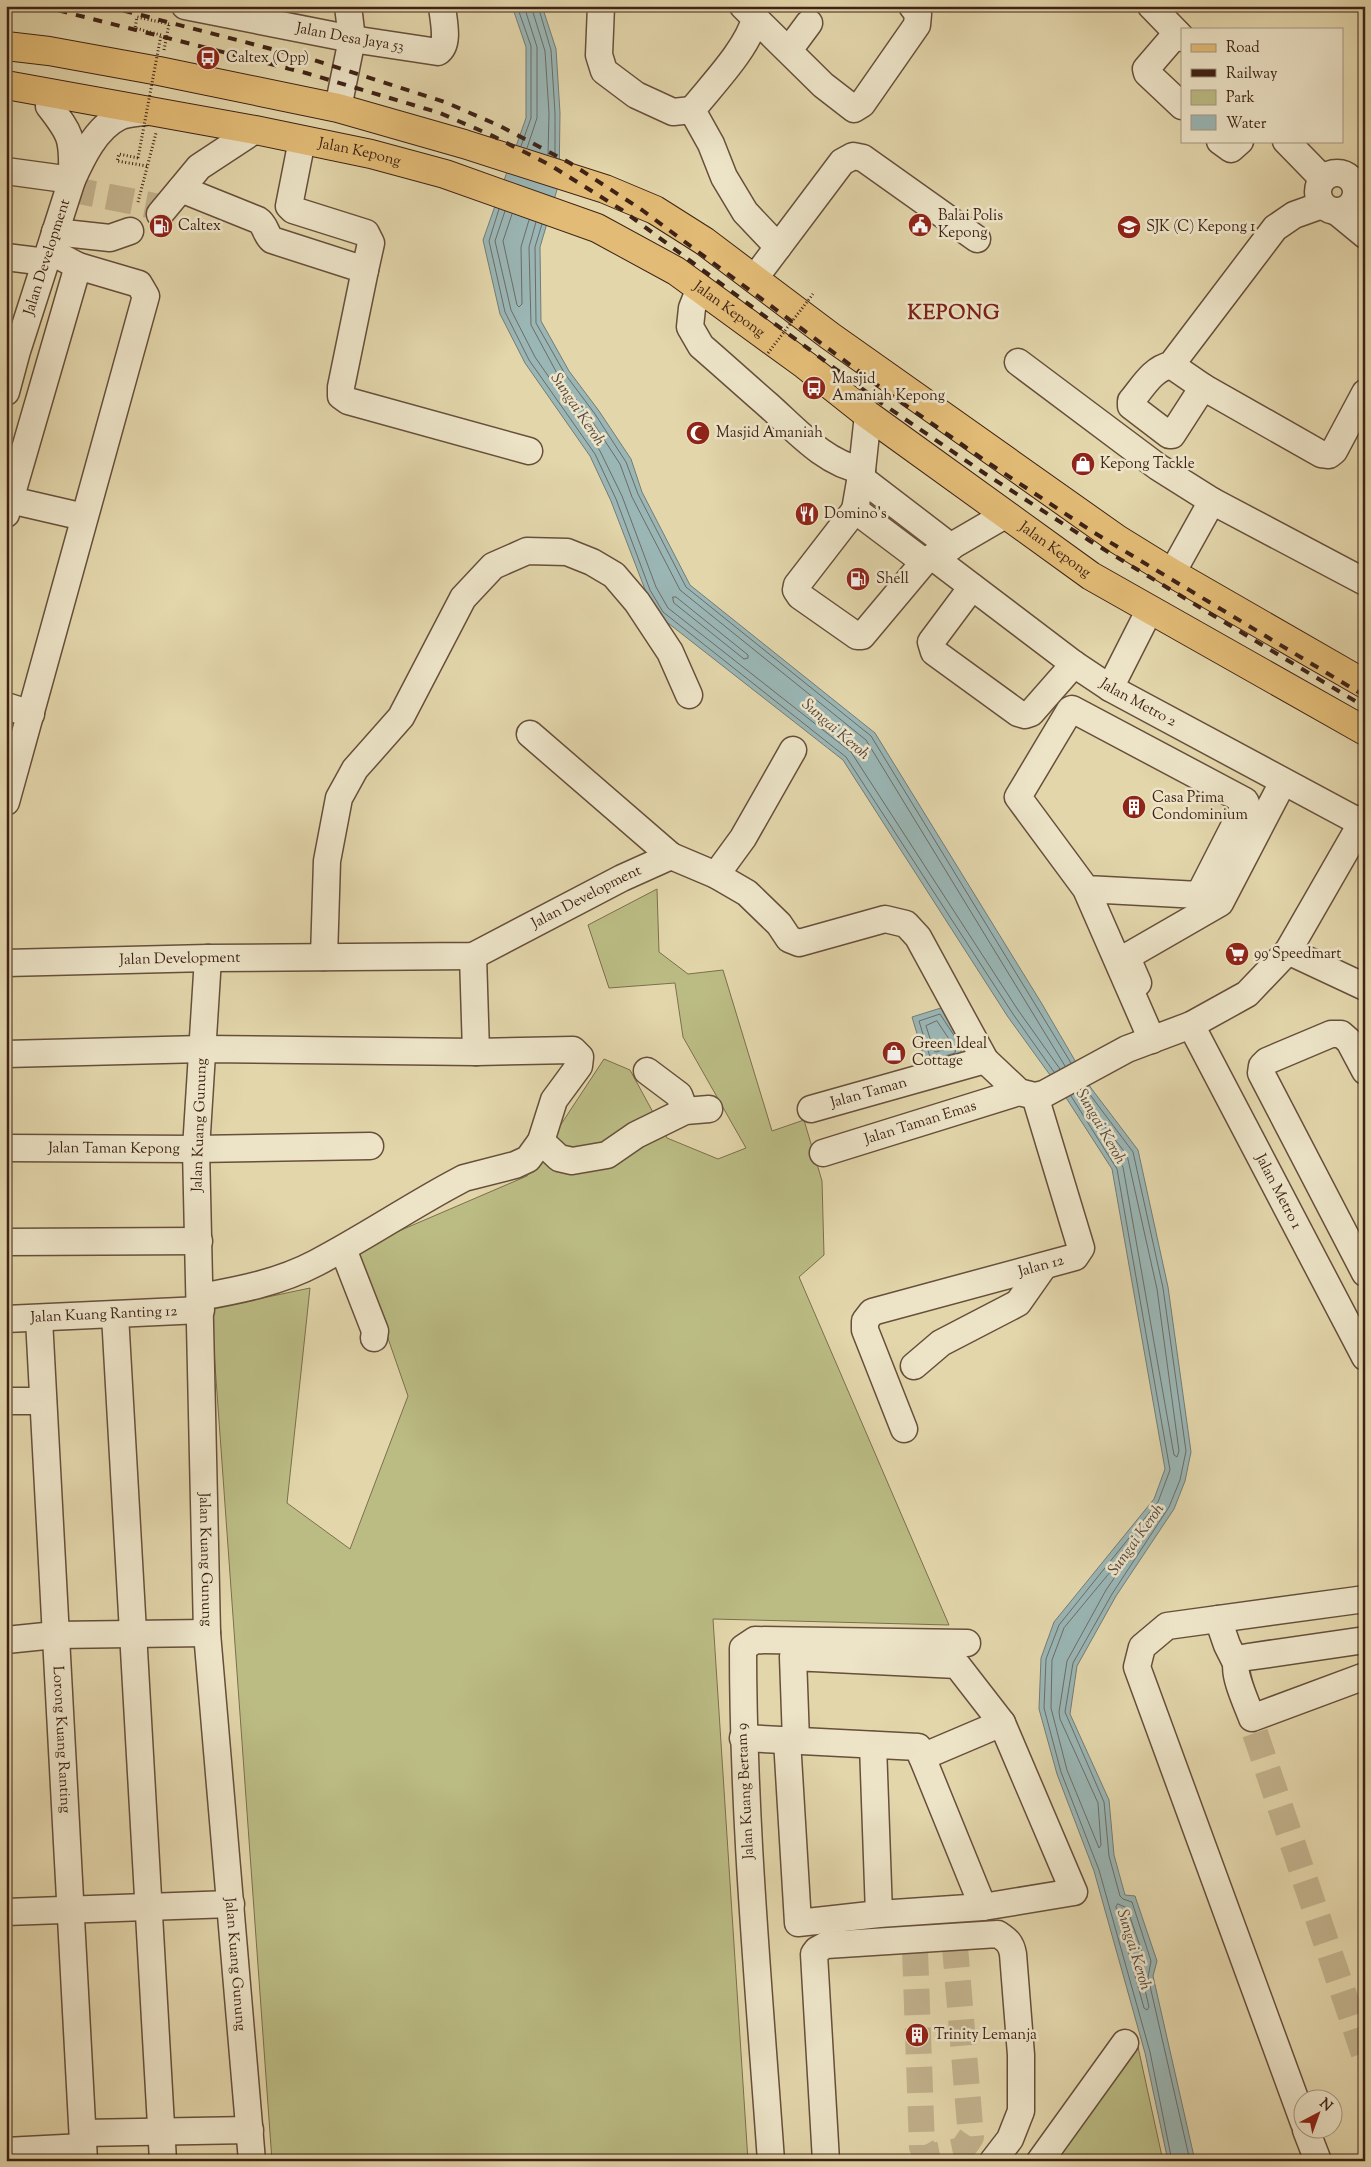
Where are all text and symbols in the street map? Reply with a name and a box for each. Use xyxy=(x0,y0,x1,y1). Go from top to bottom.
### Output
street label: Jalan Desa Jaya 53 xyxy=(293,17,405,57)
legend xyxy=(1181,28,1344,142)
text: Road xyxy=(1226,38,1260,59)
bus stop icon: Caltex (Opp) xyxy=(195,45,221,71)
place label: Caltex (Opp) xyxy=(226,48,309,69)
text: Railway xyxy=(1226,64,1278,85)
text: Park xyxy=(1226,88,1255,109)
text: Water xyxy=(1226,114,1267,135)
street label: Jalan Kepong xyxy=(315,133,403,172)
street label: Jalan Development xyxy=(18,196,76,319)
place label: Balai Polis Kepong xyxy=(938,206,1003,244)
public building icon: Balai Polis Kepong xyxy=(907,212,933,238)
fuel station icon: Caltex xyxy=(148,213,174,239)
school or university icon: SJK (C) Kepong 1 xyxy=(1116,214,1142,240)
place label: Caltex xyxy=(178,216,221,237)
place label: SJK (C) Kepong 1 xyxy=(1146,217,1255,238)
street label: Jalan Kepong xyxy=(688,276,769,343)
district label: KEPONG xyxy=(908,300,1000,329)
water label: Sungai Keroh xyxy=(544,369,610,451)
place label: Masjid Amaniah Kepong xyxy=(832,369,945,407)
bus stop icon: Masjid Amaniah Kepong xyxy=(801,375,827,401)
mosque icon: Masjid Amaniah xyxy=(685,420,711,446)
place label: Masjid Amaniah xyxy=(716,423,823,444)
shop icon: Kepong Tackle xyxy=(1070,451,1096,477)
place label: Kepong Tackle xyxy=(1100,454,1195,475)
restaurant icon: Domino's xyxy=(794,501,820,527)
place label: Domino's xyxy=(824,504,887,525)
street label: Jalan Kepong xyxy=(1014,516,1095,583)
fuel station icon: Shell xyxy=(845,566,871,592)
place label: Shell xyxy=(876,569,909,590)
street label: Jalan Metro 2 xyxy=(1095,673,1180,732)
water label: Sungai Keroh xyxy=(796,694,874,766)
place label: Casa Prima Condominium xyxy=(1152,788,1248,826)
building icon: Casa Prima Condominium xyxy=(1121,794,1147,820)
street label: Jalan Development xyxy=(527,860,645,935)
supermarket icon: 99 Speedmart xyxy=(1224,941,1250,967)
place label: 99 Speedmart xyxy=(1254,944,1341,965)
street label: Jalan Development xyxy=(118,947,241,971)
place label: Green Ideal Cottage xyxy=(912,1034,987,1072)
shop icon: Green Ideal Cottage xyxy=(881,1040,907,1066)
street label: Jalan Kuang Gunung xyxy=(187,1058,213,1193)
street label: Jalan Taman xyxy=(827,1072,910,1114)
water label: Sungai Keroh xyxy=(1069,1085,1131,1169)
street label: Jalan Taman Emas xyxy=(861,1095,979,1150)
street label: Jalan Taman Kepong xyxy=(47,1138,180,1159)
street label: Jalan Metro 1 xyxy=(1249,1149,1307,1233)
street label: Jalan 12 xyxy=(1015,1250,1066,1283)
street label: Jalan Kuang Ranting 12 xyxy=(29,1301,178,1328)
street label: Jalan Kuang Gunung xyxy=(193,1491,217,1627)
water label: Sungai Keroh xyxy=(1103,1499,1171,1581)
street label: Lorong Kuang Ranting xyxy=(47,1665,76,1814)
street label: Jalan Kuang Bertam 9 xyxy=(732,1722,760,1861)
street label: Jalan Kuang Gunung xyxy=(219,1896,251,2032)
water label: Sungai Keroh xyxy=(1110,1907,1156,1994)
building icon: Trinity Lemanja xyxy=(904,2022,930,2048)
place label: Trinity Lemanja xyxy=(934,2025,1037,2046)
north arrow xyxy=(1294,2090,1344,2140)
text: N xyxy=(1314,2094,1336,2117)

